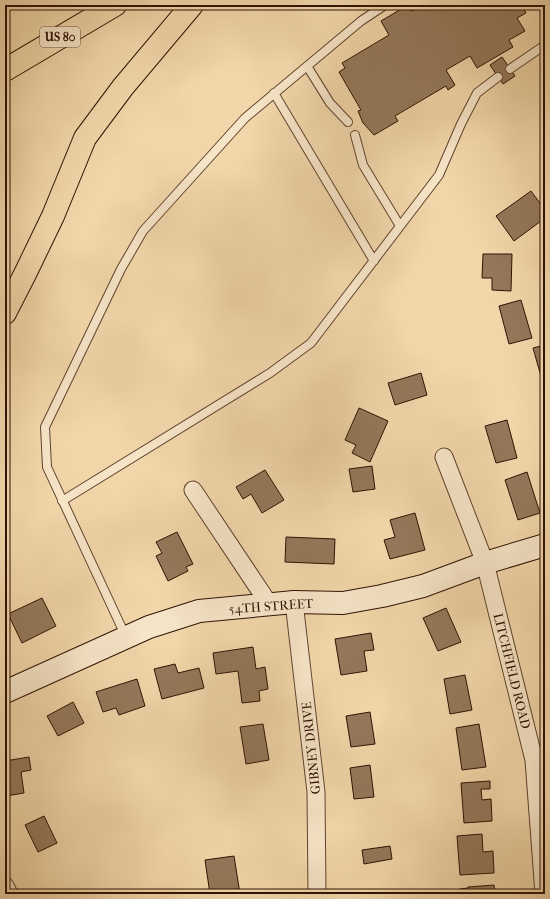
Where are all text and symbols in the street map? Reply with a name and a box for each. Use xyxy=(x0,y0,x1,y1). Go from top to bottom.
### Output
road number: US 80 xyxy=(40,27,80,47)
street label: 54TH STREET xyxy=(228,596,314,616)
street label: LITCHFIELD ROAD xyxy=(490,612,534,730)
street label: GIBNEY DRIVE xyxy=(299,701,323,795)

